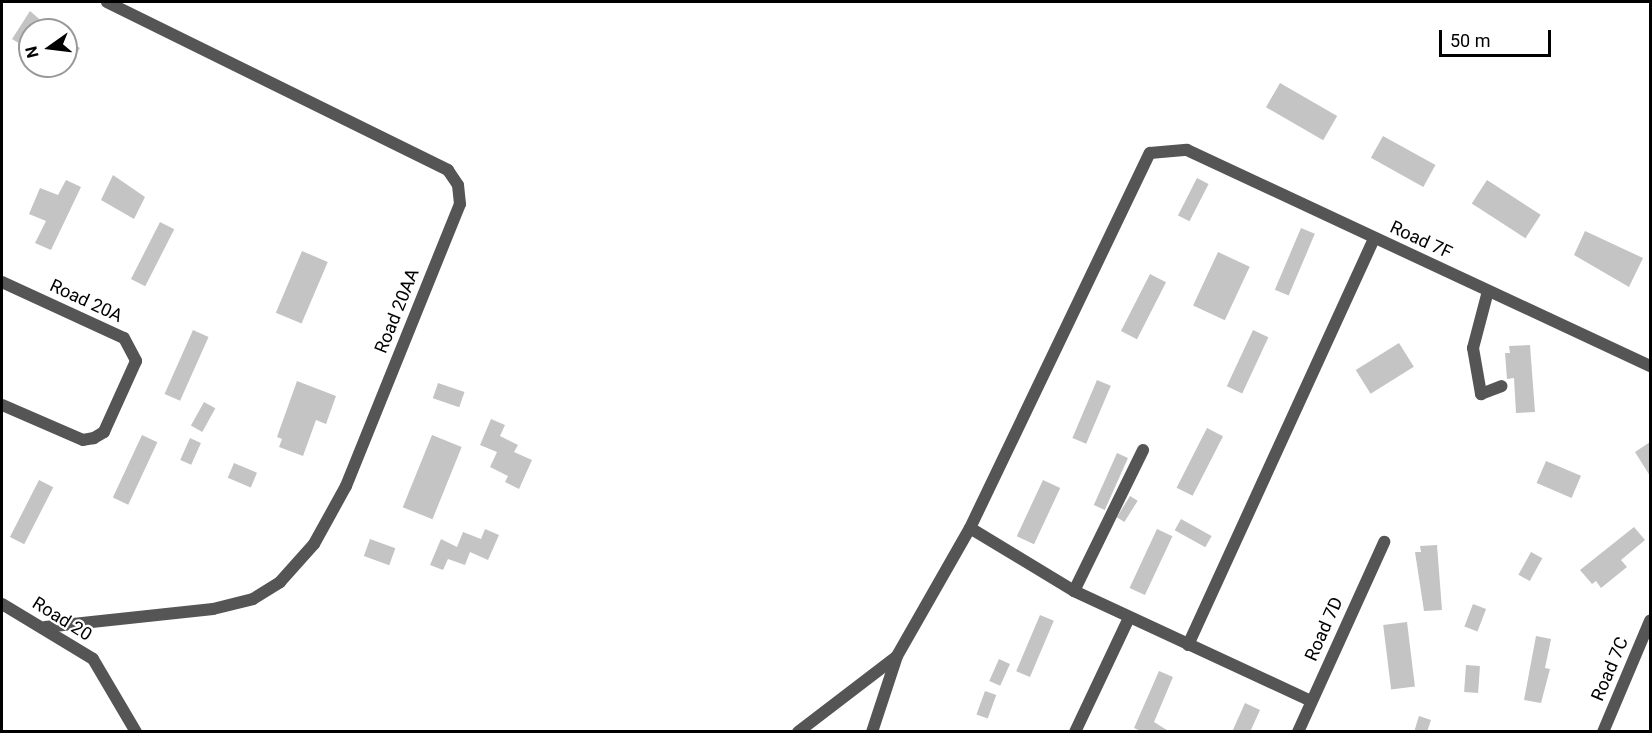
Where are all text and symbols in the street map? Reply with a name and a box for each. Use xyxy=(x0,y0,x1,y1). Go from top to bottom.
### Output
north arrow xyxy=(18,18,78,78)
scale bar xyxy=(1442,18,1554,56)
text: 50 m xyxy=(1450,30,1490,51)
text: N xyxy=(21,44,43,60)
street label: Road 7F xyxy=(1387,216,1455,264)
street label: Road 20AA xyxy=(370,265,424,357)
street label: Road 20A xyxy=(46,275,126,327)
street label: Road 20 xyxy=(28,592,96,646)
street label: Road 7D xyxy=(1300,594,1348,664)
street label: Road 7C xyxy=(1587,634,1633,704)

